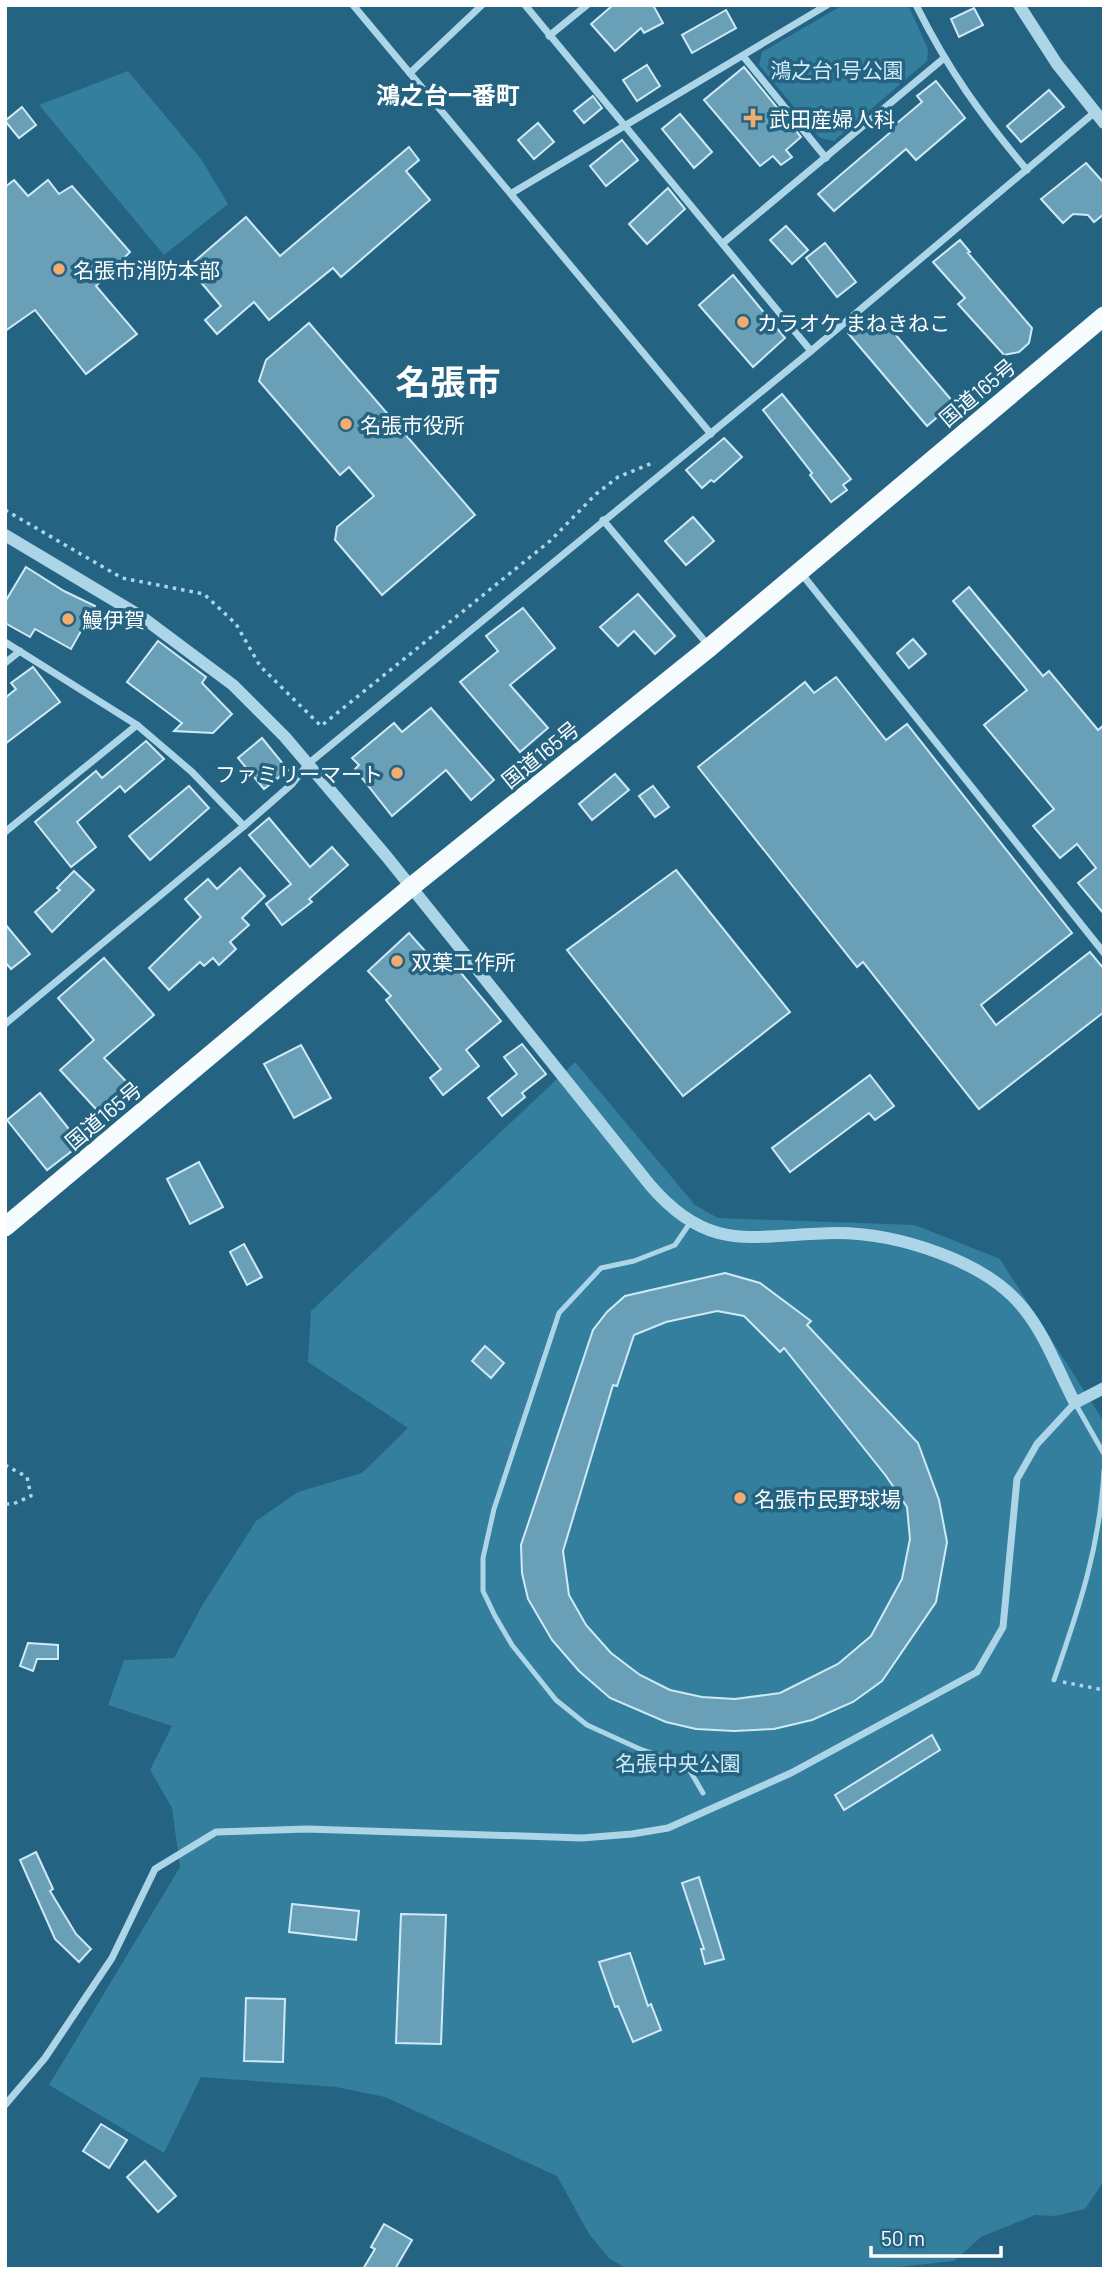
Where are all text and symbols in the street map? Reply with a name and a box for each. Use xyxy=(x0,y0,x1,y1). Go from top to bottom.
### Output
park label: 鴻之台1号公園 xyxy=(770,57,904,82)
district label: 鴻之台一番町 xyxy=(376,80,520,109)
place label: 武田産婦人科 xyxy=(769,106,895,131)
marker: 武田産婦人科 xyxy=(743,108,763,128)
place label: 名張市消防本部 xyxy=(73,257,220,282)
marker: 名張市消防本部 xyxy=(51,261,67,277)
place label: カラオケ まねきねこ xyxy=(757,310,950,335)
marker: カラオケ まねきねこ xyxy=(735,314,751,330)
street label: 国道165号 xyxy=(934,353,1020,431)
district label: 名張市 xyxy=(395,360,501,402)
place label: 名張市役所 xyxy=(360,412,465,437)
marker: 名張市役所 xyxy=(338,416,354,432)
place label: 鰻伊賀 xyxy=(82,607,145,632)
marker: 鰻伊賀 xyxy=(60,611,76,627)
street label: 国道165号 xyxy=(496,715,584,793)
place label: ファミリーマート xyxy=(215,761,383,786)
marker: ファミリーマート xyxy=(389,765,405,781)
place label: 双葉工作所 xyxy=(411,949,516,974)
marker: 双葉工作所 xyxy=(389,953,405,969)
street label: 国道165号 xyxy=(60,1076,146,1154)
place label: 名張市民野球場 xyxy=(754,1486,901,1511)
marker: 名張市民野球場 xyxy=(732,1490,748,1506)
park label: 名張中央公園 xyxy=(615,1750,741,1775)
scale bar xyxy=(871,2214,1000,2258)
text: 50 m xyxy=(881,2225,925,2250)

